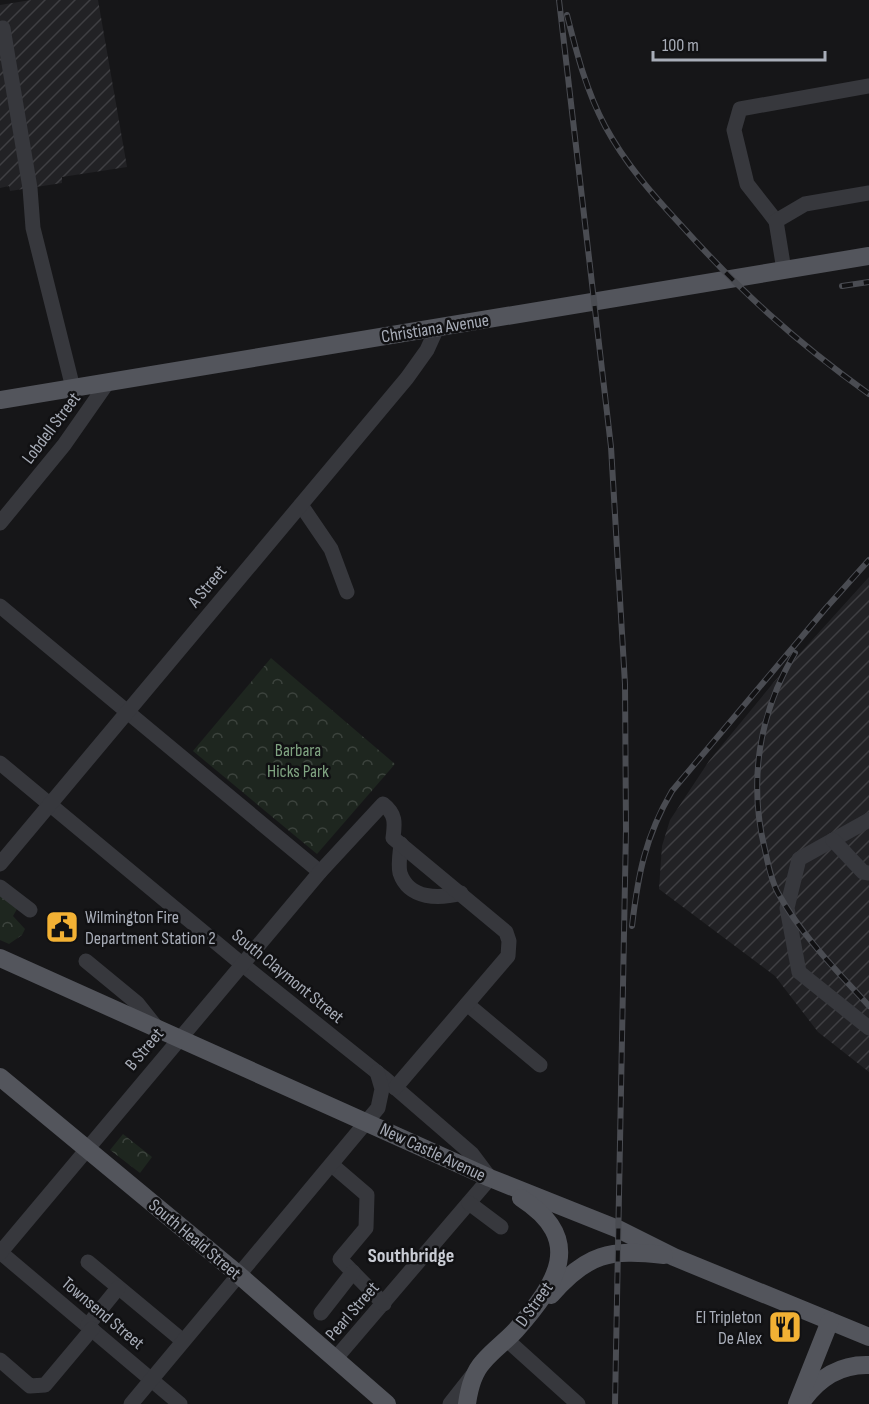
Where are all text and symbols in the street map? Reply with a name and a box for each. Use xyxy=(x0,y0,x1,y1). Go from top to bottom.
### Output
scale bar xyxy=(653,24,826,62)
text: 100 m xyxy=(662,35,699,56)
street label: Christiana Avenue xyxy=(380,310,490,347)
street label: Lobdell Street xyxy=(18,388,85,468)
street label: A Street xyxy=(183,561,231,612)
park label: Barbara Hicks Park xyxy=(267,740,329,782)
place label: Wilmington Fire Department Station 2 xyxy=(85,907,216,949)
public building icon: Wilmington Fire Department Station 2 xyxy=(44,909,80,945)
street label: South Claymont Street xyxy=(228,925,348,1028)
street label: B Street xyxy=(121,1023,168,1075)
street label: New Castle Avenue xyxy=(377,1119,489,1186)
street label: South Heald Street xyxy=(144,1195,245,1284)
district label: Southbridge xyxy=(368,1244,454,1268)
street label: Townsend Street xyxy=(57,1273,149,1354)
street label: Pearl Street xyxy=(321,1277,384,1345)
street label: D Street xyxy=(511,1278,558,1331)
place label: El Tripleton De Alex xyxy=(695,1307,762,1349)
restaurant icon: El Tripleton De Alex xyxy=(767,1309,803,1345)

